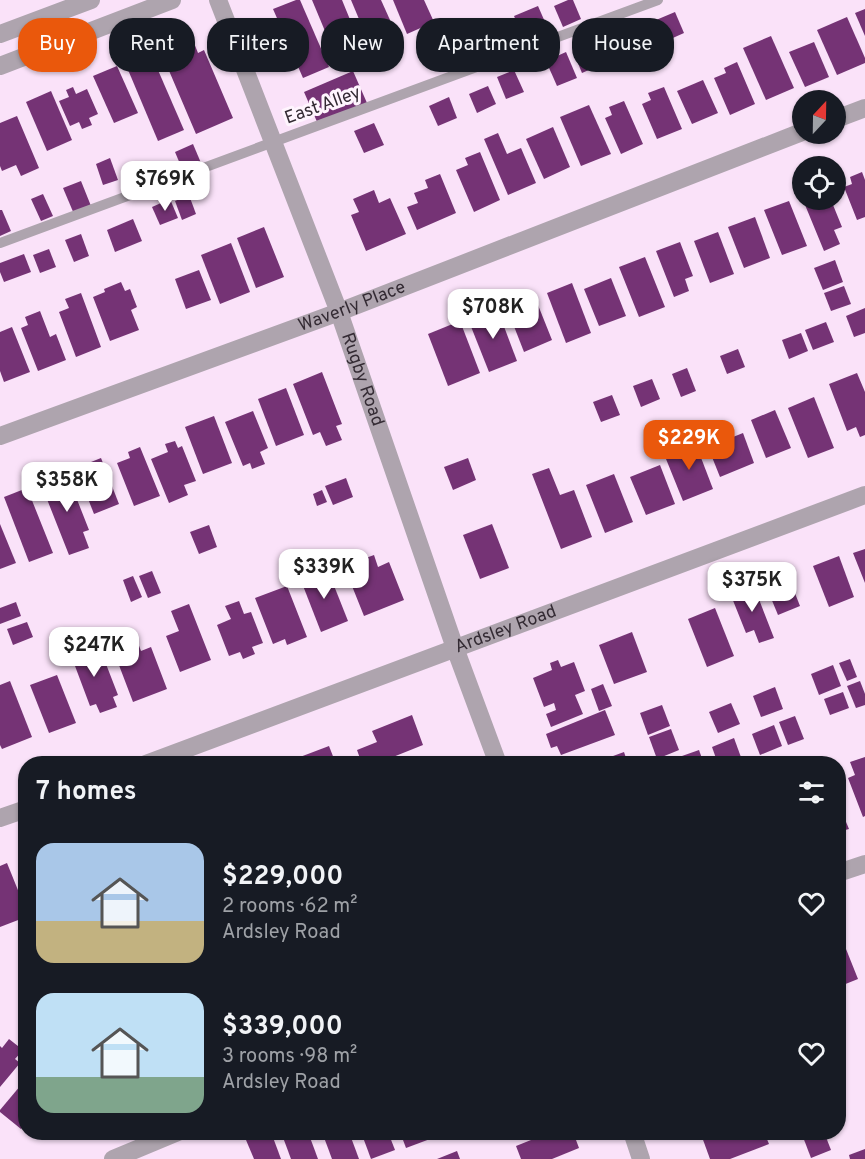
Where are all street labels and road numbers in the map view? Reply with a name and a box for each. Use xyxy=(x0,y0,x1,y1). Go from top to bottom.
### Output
street label: East Alley xyxy=(282,82,364,130)
street label: Waverly Place xyxy=(295,276,409,337)
street label: Rugby Road xyxy=(336,330,389,429)
street label: Ardsley Road xyxy=(452,600,560,659)

